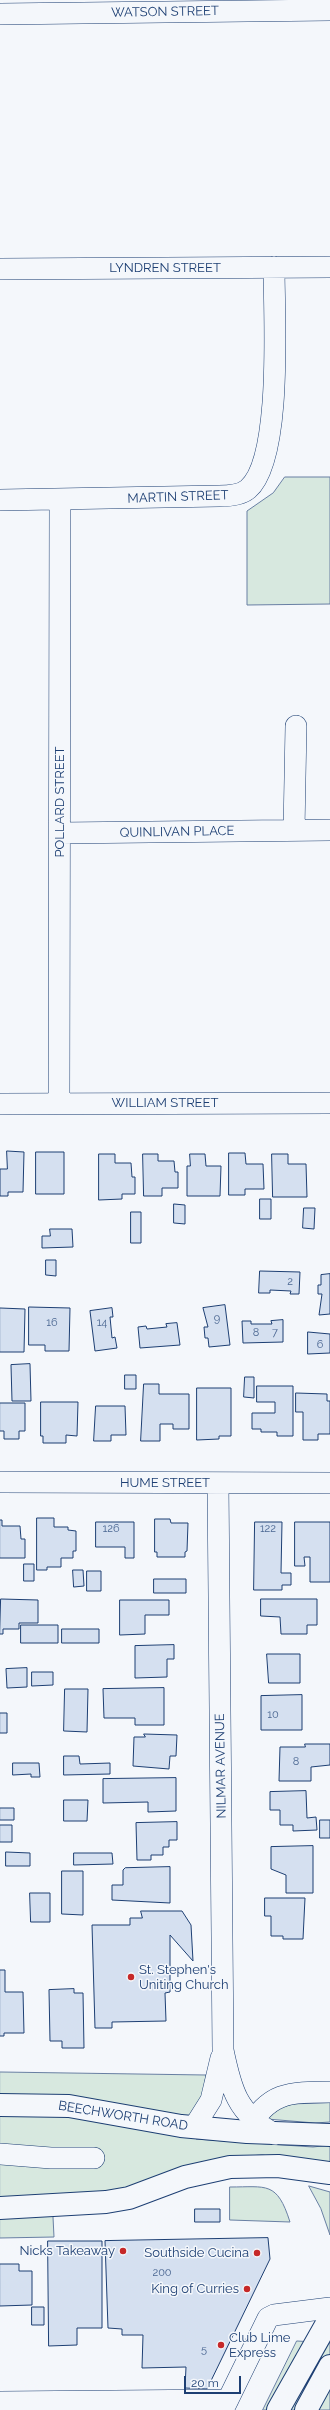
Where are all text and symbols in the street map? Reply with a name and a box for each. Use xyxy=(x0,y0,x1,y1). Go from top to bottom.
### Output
street label: WATSON STREET xyxy=(111,3,219,21)
street label: LYNDREN STREET xyxy=(109,260,221,276)
street label: MARTIN STREET xyxy=(127,487,229,507)
street label: POLLARD STREET xyxy=(52,747,68,857)
street label: QUINLIVAN PLACE xyxy=(119,823,235,841)
street label: WILLIAM STREET xyxy=(112,1095,218,1111)
house number: 2 xyxy=(287,1275,293,1289)
house number: 9 xyxy=(214,1312,220,1326)
house number: 16 xyxy=(46,1316,58,1330)
house number: 14 xyxy=(97,1316,107,1330)
house number: 8 xyxy=(253,1326,259,1340)
house number: 7 xyxy=(272,1326,278,1340)
house number: 6 xyxy=(317,1338,323,1352)
street label: HUME STREET xyxy=(120,1475,210,1491)
house number: 126 xyxy=(102,1522,120,1536)
house number: 122 xyxy=(260,1522,276,1536)
house number: 10 xyxy=(267,1708,279,1722)
street label: NILMAR AVENUE xyxy=(212,1713,230,1819)
house number: 8 xyxy=(293,1755,299,1769)
place label: St. Stephen's Uniting Church xyxy=(139,1962,229,1993)
marker: St. Stephen's Uniting Church xyxy=(126,1972,136,1982)
street label: BEECHWORTH ROAD xyxy=(57,2098,189,2134)
place label: Nicks Takeaway xyxy=(19,2243,115,2259)
place label: Southside Cucina xyxy=(144,2245,249,2261)
marker: Nicks Takeaway xyxy=(118,2246,128,2256)
marker: Southside Cucina xyxy=(252,2248,262,2258)
house number: 200 xyxy=(152,2266,172,2280)
place label: King of Curries xyxy=(151,2281,239,2297)
marker: King of Curries xyxy=(242,2284,252,2294)
place label: Club Lime Express xyxy=(229,2330,291,2361)
marker: Club Lime Express xyxy=(216,2340,226,2350)
house number: 5 xyxy=(201,2343,207,2357)
scale bar xyxy=(186,2368,243,2394)
text: 20 m xyxy=(191,2376,219,2390)

